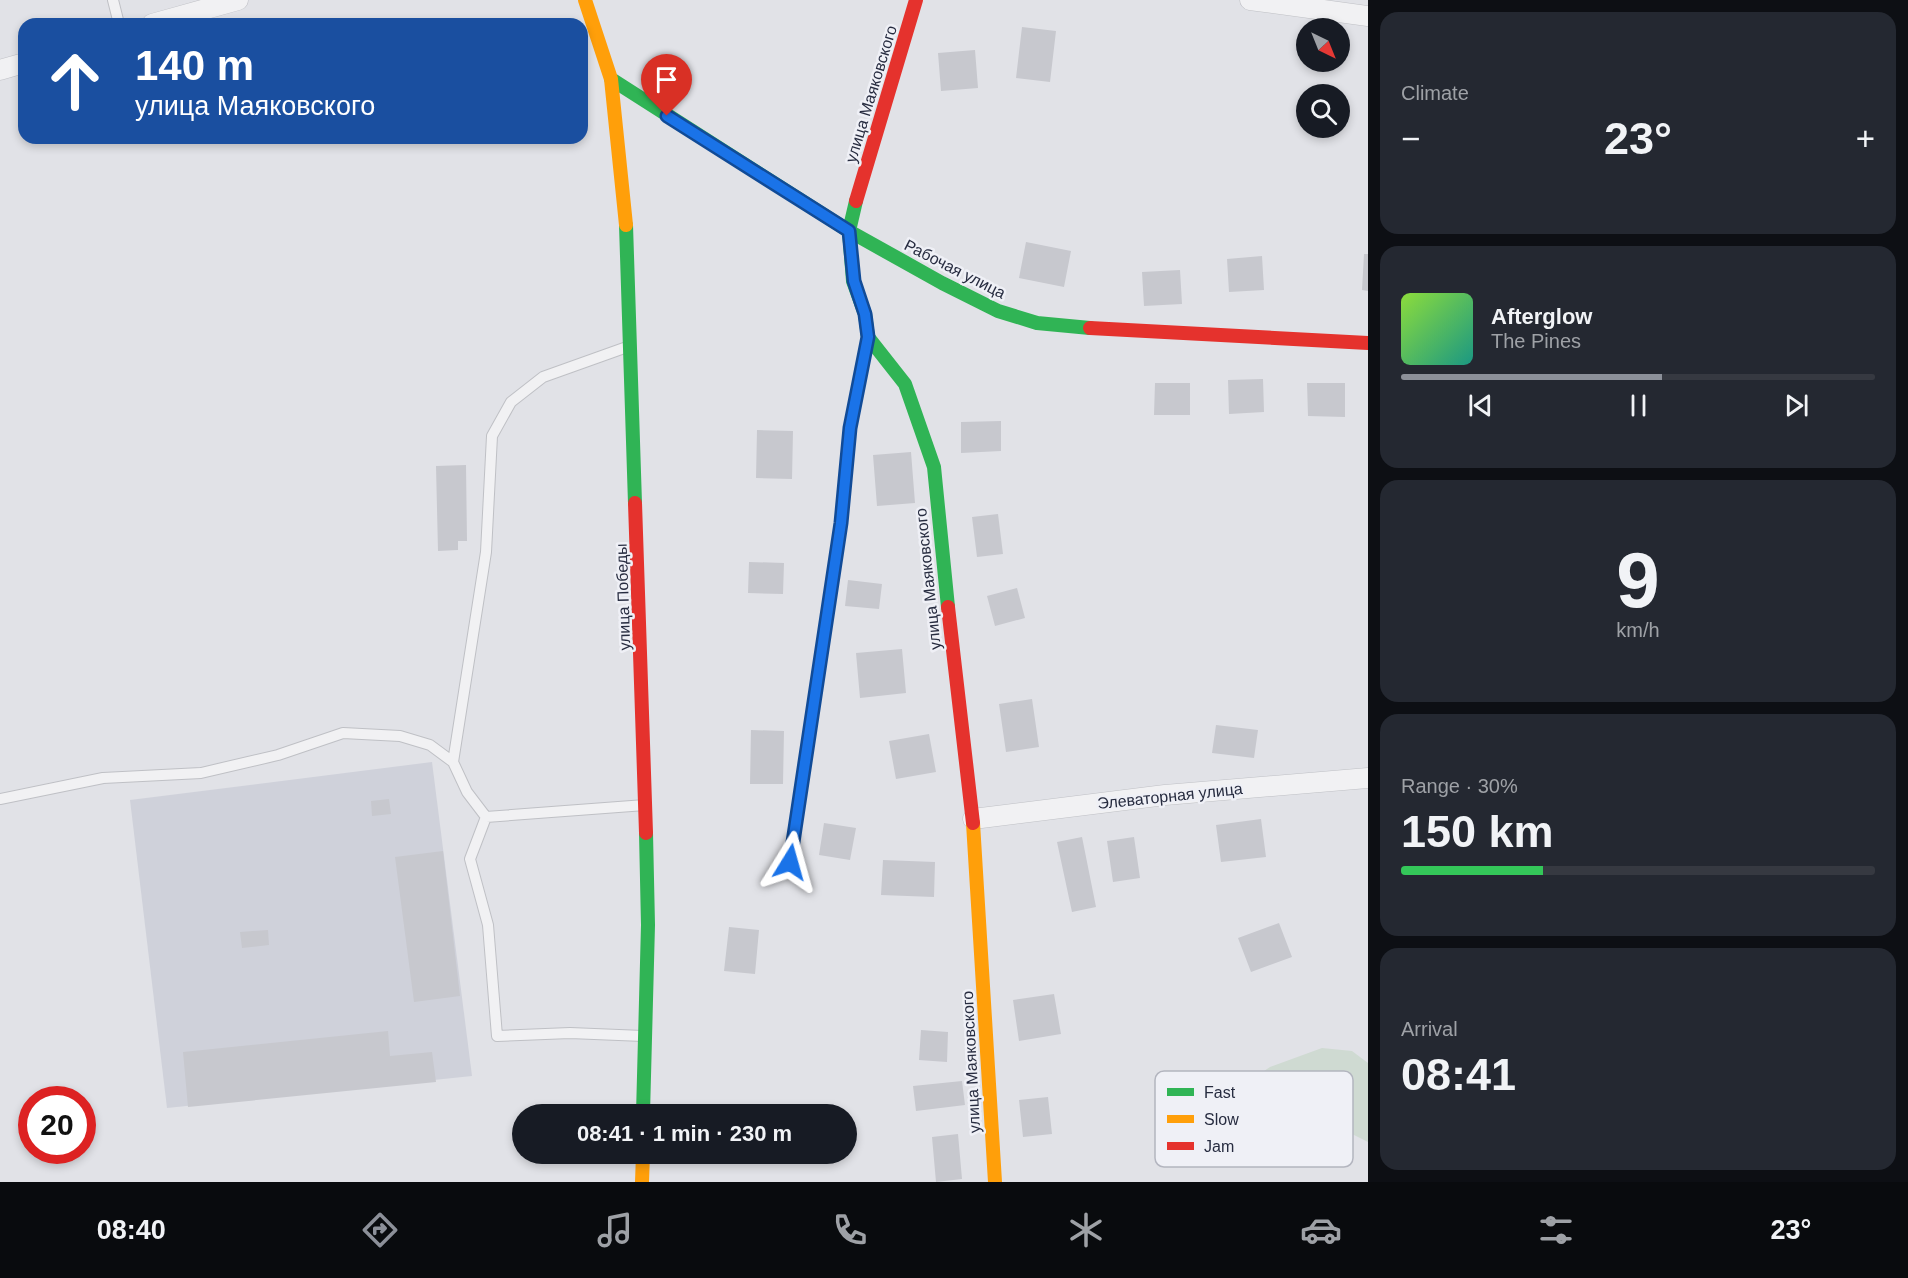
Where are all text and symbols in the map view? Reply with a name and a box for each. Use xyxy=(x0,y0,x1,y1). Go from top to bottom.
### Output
north arrow xyxy=(1296,18,1350,72)
map controls xyxy=(1296,18,1350,138)
street label: улица Маяковского xyxy=(842,23,900,165)
icon: ahead xyxy=(36,42,114,120)
text: 140 m xyxy=(135,42,254,89)
pin xyxy=(641,54,692,116)
icon: arrive xyxy=(650,63,683,96)
text: Climate xyxy=(1401,82,1469,104)
button: search xyxy=(1296,84,1350,138)
text: улица Маяковского xyxy=(135,91,375,121)
text: 23° xyxy=(1604,113,1672,164)
text: − xyxy=(1401,120,1420,157)
text: + xyxy=(1856,120,1875,157)
street label: Рабочая улица xyxy=(902,236,1008,302)
text: Afterglow xyxy=(1491,304,1592,329)
text: The Pines xyxy=(1491,330,1581,352)
icon: previous xyxy=(1464,389,1497,422)
icon: pause xyxy=(1622,389,1655,422)
icon: next xyxy=(1780,389,1813,422)
street label: улица Маяковского xyxy=(912,507,944,651)
text: 9 xyxy=(1616,536,1660,624)
street label: улица Победы xyxy=(613,543,633,651)
text: km/h xyxy=(1616,619,1660,641)
text: Range · 30% xyxy=(1401,775,1518,797)
street label: Элеваторная улица xyxy=(1097,780,1244,812)
text: 150 km xyxy=(1401,806,1554,857)
position arrow xyxy=(758,830,822,894)
street label: улица Маяковского xyxy=(959,990,983,1134)
text: Arrival xyxy=(1401,1018,1458,1040)
text: 08:41 xyxy=(1401,1049,1516,1100)
legend xyxy=(1155,1071,1353,1167)
text: Fast xyxy=(1204,1084,1236,1101)
speed limit sign: 20 xyxy=(18,1086,96,1164)
text: Slow xyxy=(1204,1111,1239,1128)
text: 08:41 · 1 min · 230 m xyxy=(577,1121,792,1146)
text: Jam xyxy=(1204,1138,1234,1155)
icon: directions xyxy=(359,1209,401,1251)
icon: music xyxy=(594,1209,636,1251)
icon: phone xyxy=(829,1209,871,1251)
icon: climate xyxy=(1065,1209,1107,1251)
icon: car xyxy=(1300,1209,1342,1251)
icon: filters xyxy=(1535,1209,1577,1251)
text: 08:40 xyxy=(97,1215,166,1245)
text: 23° xyxy=(1770,1215,1811,1245)

